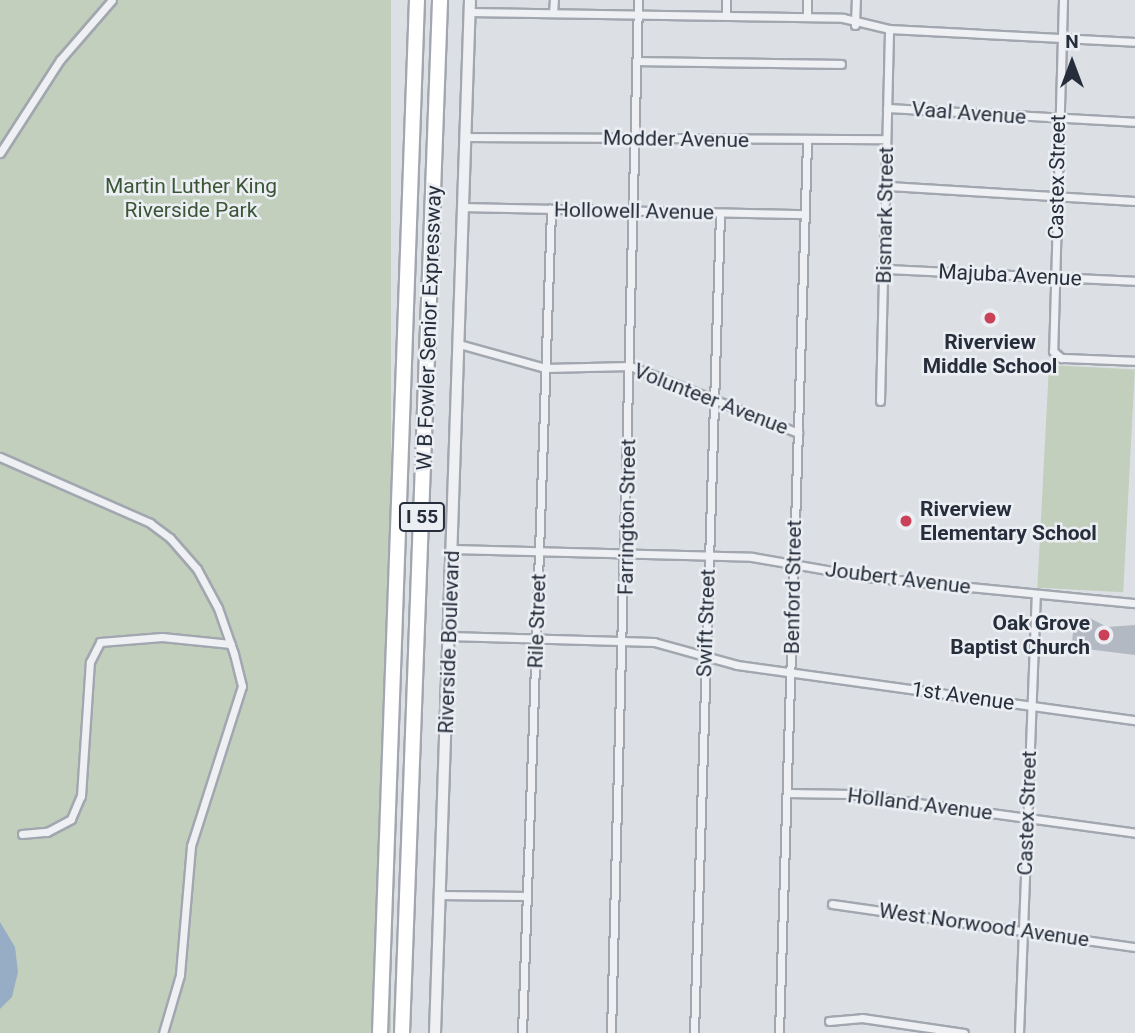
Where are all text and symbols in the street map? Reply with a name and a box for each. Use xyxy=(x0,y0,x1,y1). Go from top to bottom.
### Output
north arrow xyxy=(1037,28,1107,98)
text: N xyxy=(1065,30,1079,53)
street label: Vaal Avenue xyxy=(911,96,1027,130)
street label: Castex Street xyxy=(1043,114,1071,240)
street label: Modder Avenue xyxy=(603,125,749,153)
street label: Bismark Street xyxy=(871,146,899,284)
park label: Martin Luther King Riverside Park xyxy=(105,173,277,223)
street label: W B Fowler Senior Expressway xyxy=(411,185,447,471)
street label: Hollowell Avenue xyxy=(554,197,714,225)
street label: Majuba Avenue xyxy=(938,259,1082,291)
marker: Riverview Middle School xyxy=(982,310,998,326)
place label: Riverview Middle School xyxy=(923,329,1057,379)
street label: Volunteer Avenue xyxy=(630,358,792,440)
street label: Farrington Street xyxy=(613,439,641,595)
place label: Riverview Elementary School xyxy=(920,496,1097,546)
road number: I 55 xyxy=(398,502,446,532)
marker: Riverview Elementary School xyxy=(898,513,914,529)
street label: Benford Street xyxy=(779,520,807,654)
street label: Riverside Boulevard xyxy=(433,550,465,734)
street label: Joubert Avenue xyxy=(824,557,972,599)
street label: Swift Street xyxy=(692,569,720,677)
street label: Rile Street xyxy=(523,573,551,669)
place label: Oak Grove Baptist Church xyxy=(950,610,1090,660)
marker: Oak Grove Baptist Church xyxy=(1096,627,1112,643)
street label: 1st Avenue xyxy=(910,676,1016,716)
street label: Castex Street xyxy=(1012,750,1042,876)
street label: Holland Avenue xyxy=(846,783,994,825)
street label: West Norwood Avenue xyxy=(877,898,1091,952)

